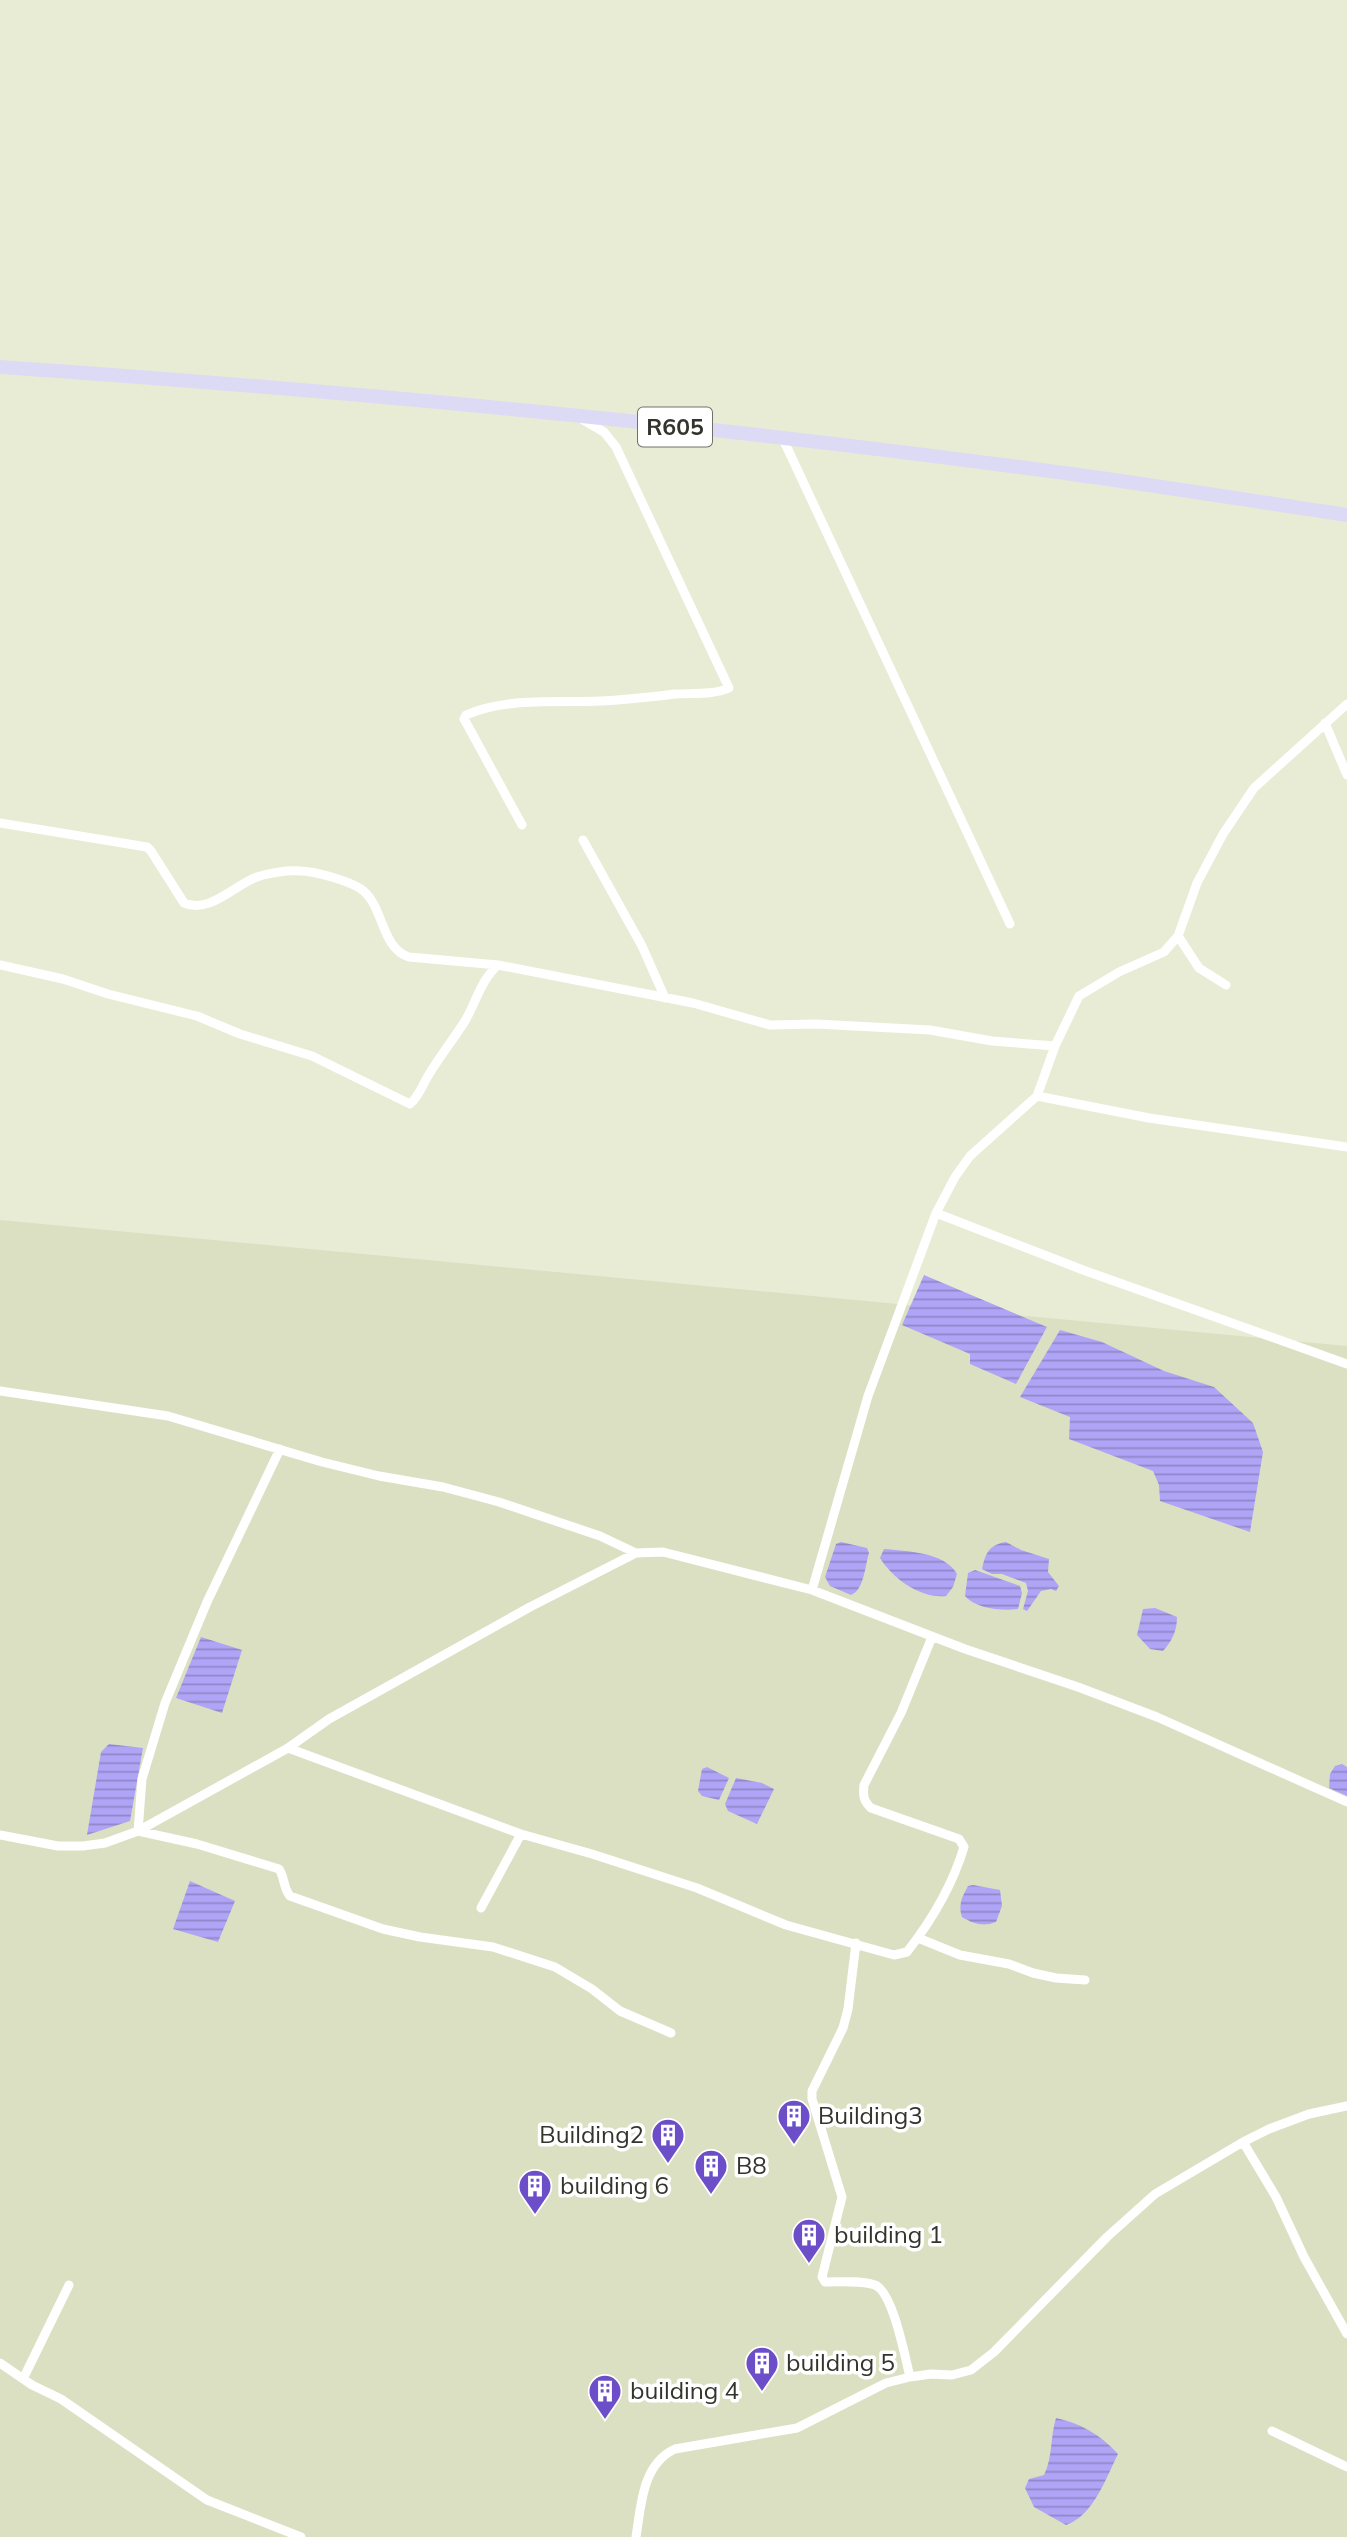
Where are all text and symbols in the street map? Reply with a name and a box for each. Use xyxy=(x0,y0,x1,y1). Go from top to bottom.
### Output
road number: R605 xyxy=(638,408,712,446)
building icon: Building3 xyxy=(775,2097,813,2146)
place label: Building3 xyxy=(818,2100,923,2130)
building icon: Building2 xyxy=(649,2116,687,2165)
place label: Building2 xyxy=(539,2119,644,2149)
building icon: B8 xyxy=(692,2147,730,2196)
place label: B8 xyxy=(736,2150,767,2180)
building icon: building 6 xyxy=(516,2167,554,2216)
place label: building 6 xyxy=(560,2170,669,2200)
building icon: building 1 xyxy=(790,2216,828,2265)
place label: building 1 xyxy=(834,2219,943,2249)
building icon: building 5 xyxy=(743,2344,781,2393)
place label: building 5 xyxy=(786,2347,895,2377)
building icon: building 4 xyxy=(586,2372,624,2421)
place label: building 4 xyxy=(630,2375,739,2405)

